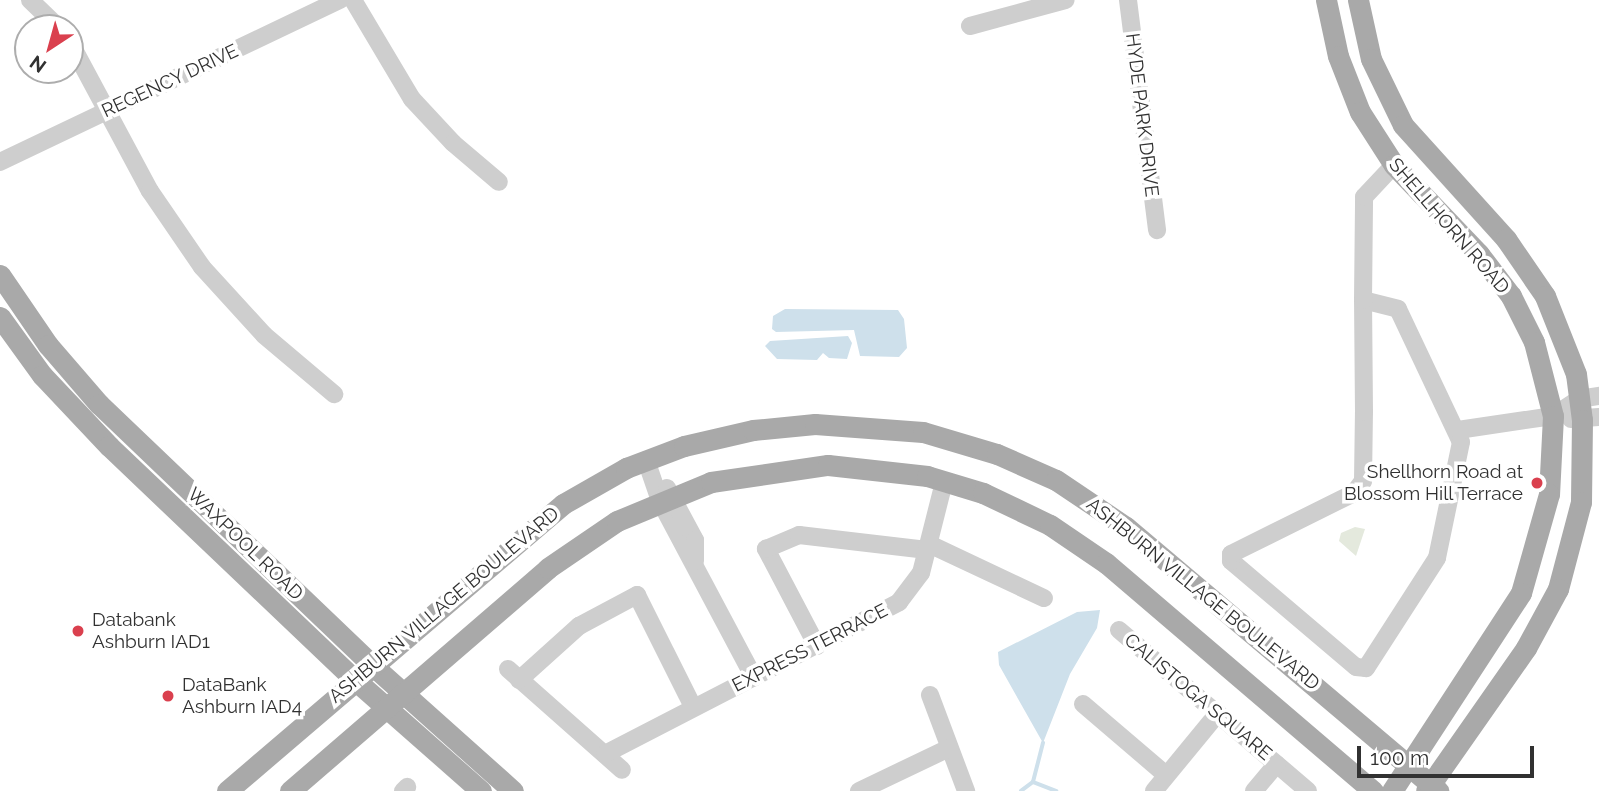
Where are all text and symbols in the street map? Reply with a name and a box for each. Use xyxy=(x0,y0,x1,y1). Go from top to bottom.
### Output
north arrow xyxy=(14,14,84,84)
street label: HYDE PARK DRIVE xyxy=(1121,32,1163,198)
street label: REGENCY DRIVE xyxy=(98,39,242,123)
text: N xyxy=(26,51,50,78)
street label: SHELLHORN ROAD xyxy=(1384,154,1514,298)
place label: Shellhorn Road at Blossom Hill Terrace xyxy=(1343,461,1523,505)
marker: Shellhorn Road at Blossom Hill Terrace xyxy=(1529,475,1545,491)
street label: WAXPOOL ROAD xyxy=(182,483,308,605)
street label: ASHBURN VILLAGE BOULEVARD xyxy=(1082,493,1324,695)
street label: ASHBURN VILLAGE BOULEVARD xyxy=(324,502,564,708)
street label: EXPRESS TERRACE xyxy=(728,599,892,697)
place label: Databank Ashburn IAD1 xyxy=(92,609,210,653)
marker: Databank Ashburn IAD1 xyxy=(70,623,86,639)
street label: CALISTOGA SQUARE xyxy=(1119,628,1277,766)
place label: DataBank Ashburn IAD4 xyxy=(182,674,302,718)
marker: DataBank Ashburn IAD4 xyxy=(160,688,176,704)
scale bar xyxy=(1361,732,1538,776)
text: 100 m xyxy=(1370,745,1429,770)

